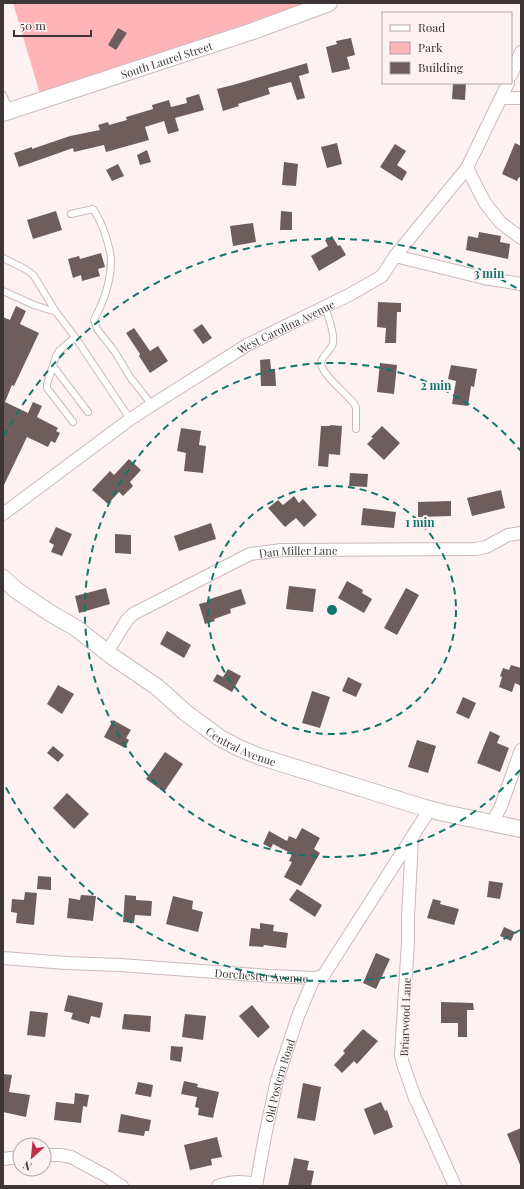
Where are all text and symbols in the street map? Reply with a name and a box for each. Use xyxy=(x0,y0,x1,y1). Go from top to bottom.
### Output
scale bar xyxy=(14,12,91,38)
legend xyxy=(382,12,512,84)
text: 50 m xyxy=(20,17,46,33)
text: Road xyxy=(418,19,445,35)
street label: South Laurel Street xyxy=(119,37,214,81)
text: Park xyxy=(418,39,443,55)
text: Building xyxy=(418,59,464,75)
text: 3 min xyxy=(474,265,505,281)
street label: West Carolina Avenue xyxy=(233,296,337,357)
text: 2 min xyxy=(421,377,452,393)
text: 1 min xyxy=(405,514,435,530)
street label: Dan Miller Lane xyxy=(258,542,338,560)
centre of rings xyxy=(325,603,339,617)
street label: Central Avenue xyxy=(203,723,278,769)
street label: Dorchester Avenue xyxy=(214,964,309,985)
street label: Briarwood Lane xyxy=(396,977,414,1057)
street label: Old Postern Road xyxy=(261,1036,298,1124)
north arrow xyxy=(12,1137,52,1177)
text: N xyxy=(20,1158,34,1175)

